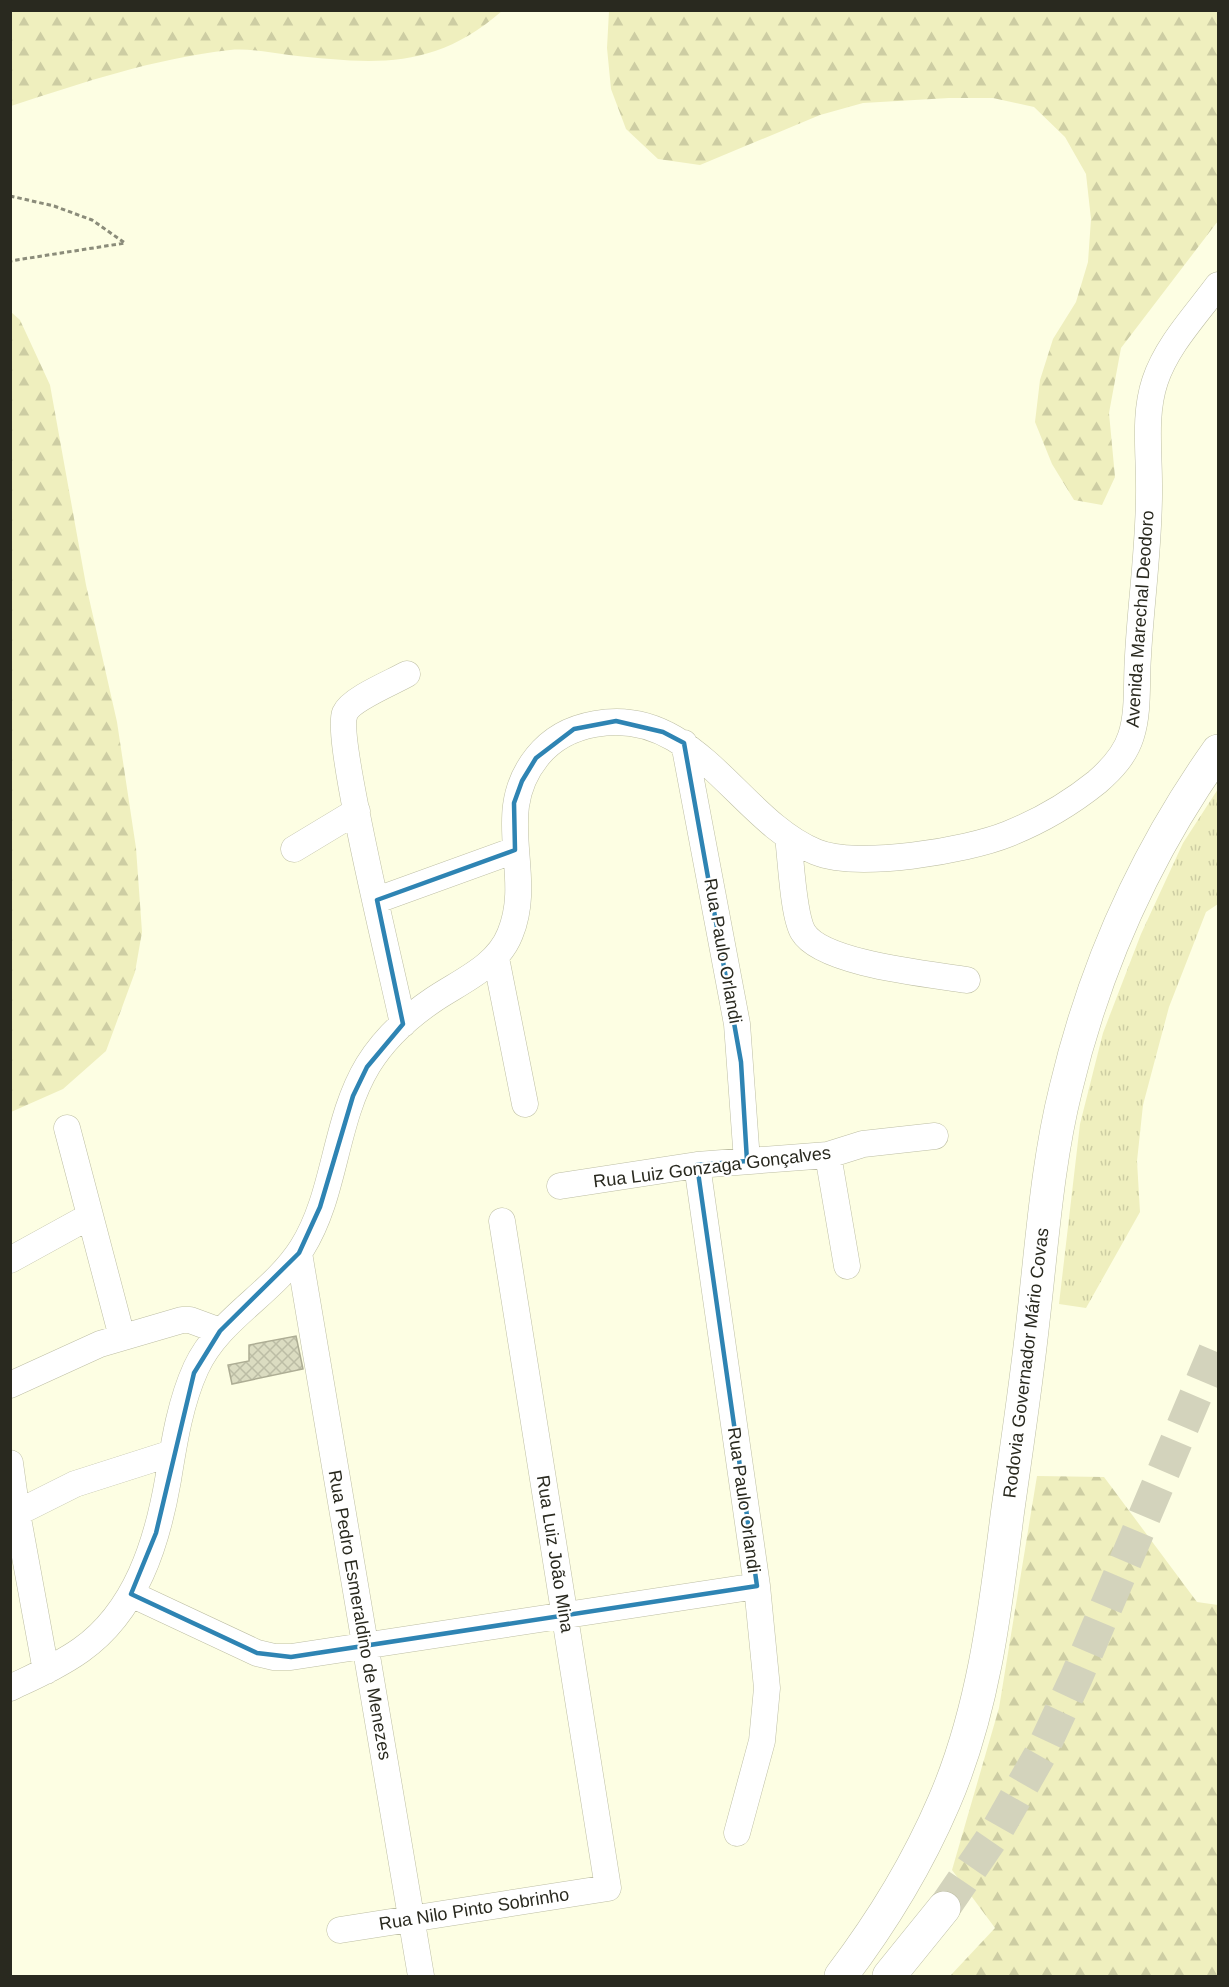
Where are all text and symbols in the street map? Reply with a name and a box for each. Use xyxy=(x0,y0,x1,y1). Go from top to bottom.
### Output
street label: Avenida Marechal Deodoro xyxy=(1122,510,1158,728)
street label: Rua Paulo Orlandi xyxy=(700,877,746,1025)
street label: Rua Luiz Gonzaga Gonçalves xyxy=(592,1143,832,1191)
street label: Rodovia Governador Mário Covas xyxy=(999,1227,1053,1499)
street label: Rua Paulo Orlandi xyxy=(724,1426,764,1574)
street label: Rua Pedro Esmeraldino de Menezes xyxy=(325,1468,395,1762)
street label: Rua Luiz João Mina xyxy=(533,1474,577,1635)
street label: Rua Nilo Pinto Sobrinho xyxy=(378,1884,570,1934)

